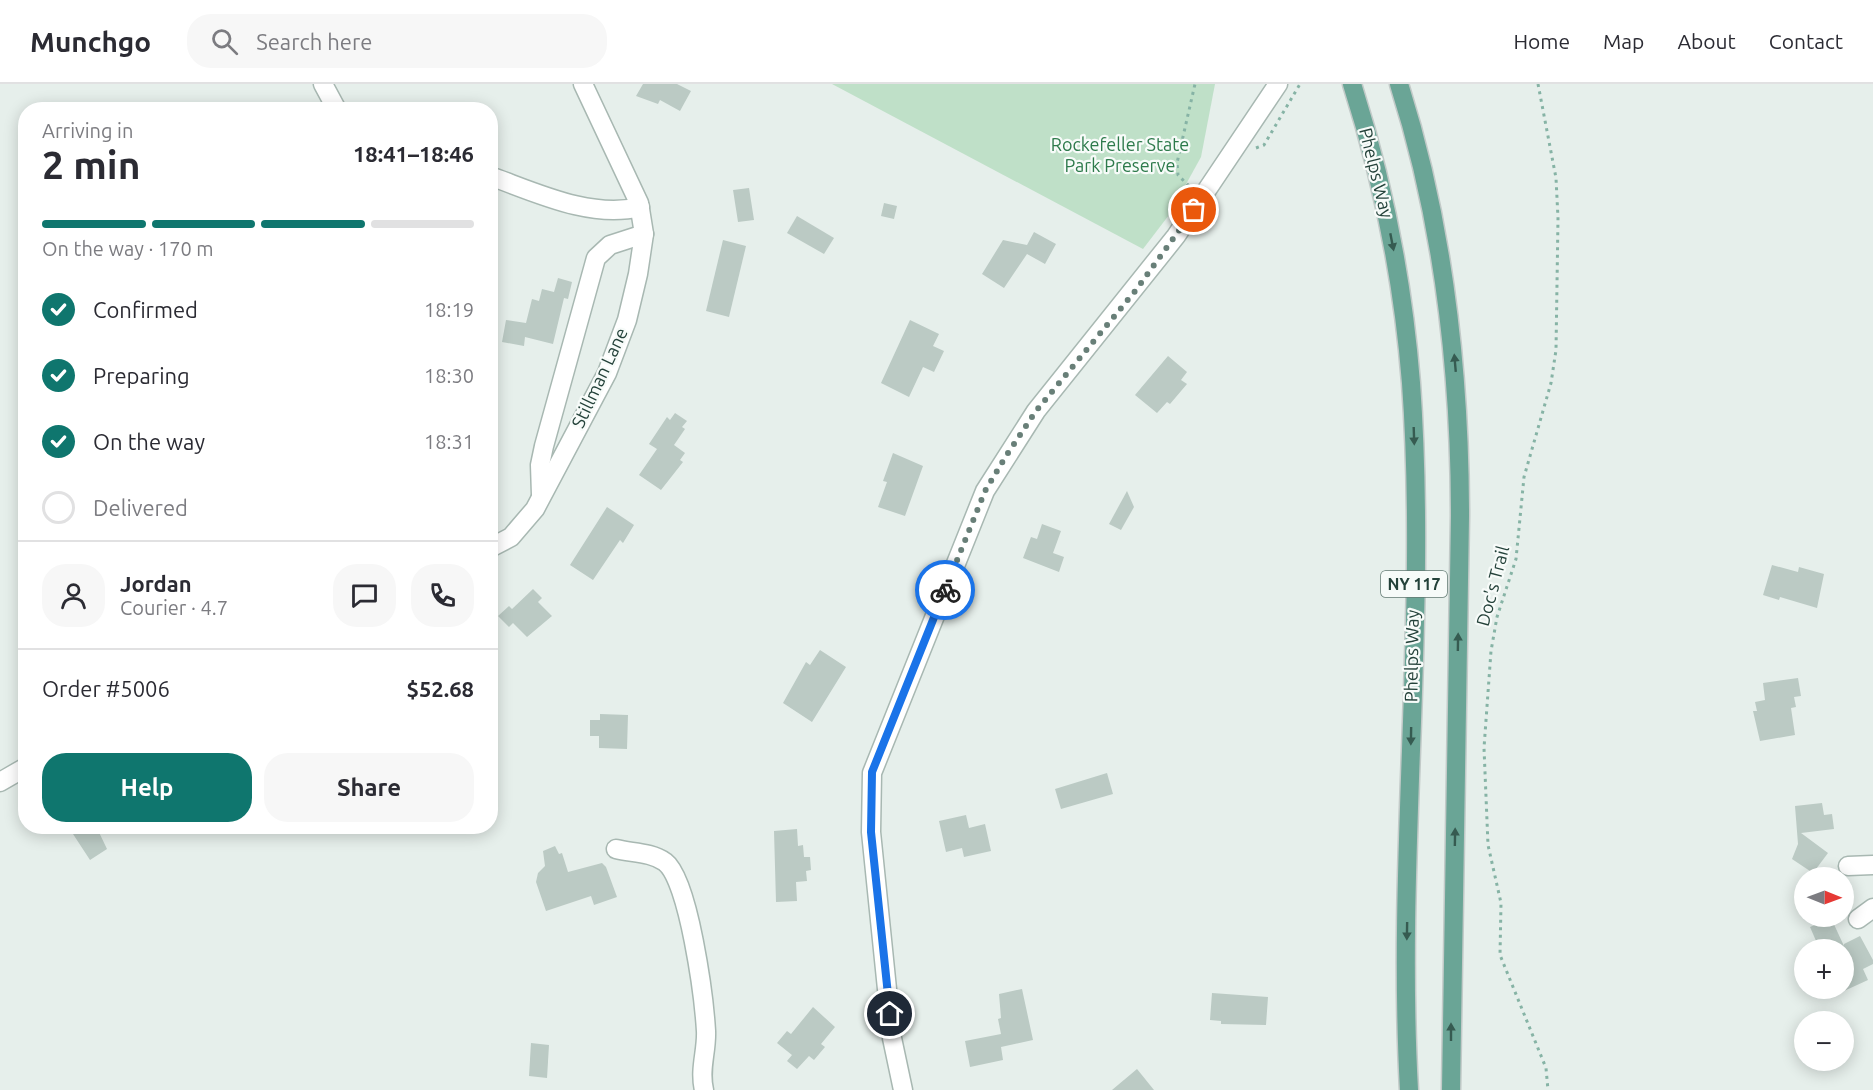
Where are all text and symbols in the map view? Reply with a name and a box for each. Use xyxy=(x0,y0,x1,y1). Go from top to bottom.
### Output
search box xyxy=(187,14,607,68)
icon: search xyxy=(208,25,241,58)
text: Munchgo xyxy=(30,26,151,57)
text: Search here xyxy=(256,29,372,54)
text: Home xyxy=(1513,29,1570,53)
text: Map xyxy=(1603,29,1644,53)
text: About xyxy=(1677,29,1736,53)
text: Contact xyxy=(1769,29,1843,53)
text: Arriving in xyxy=(42,119,133,142)
street label: Phelps Way xyxy=(1356,126,1398,220)
park label: Rockefeller State Park Preserve xyxy=(1051,134,1189,175)
text: 18:41–18:46 xyxy=(353,141,474,166)
text: 2 min xyxy=(42,143,141,186)
pin xyxy=(1168,184,1219,235)
icon: bag xyxy=(1177,193,1210,226)
one-way arrow xyxy=(1388,233,1397,252)
text: On the way · 170 m xyxy=(42,237,214,260)
icon: check xyxy=(42,293,75,326)
text: Confirmed xyxy=(93,297,198,322)
text: 18:19 xyxy=(424,298,474,321)
street label: Stillman Lane xyxy=(567,324,631,431)
one-way arrow xyxy=(1450,353,1460,372)
icon: check xyxy=(42,359,75,392)
text: Preparing xyxy=(93,363,190,388)
text: 18:30 xyxy=(424,364,474,387)
icon: check xyxy=(42,425,75,458)
one-way arrow xyxy=(1409,426,1418,445)
text: On the way xyxy=(93,429,205,454)
text: 18:31 xyxy=(424,430,474,453)
text: Delivered xyxy=(93,495,188,520)
street label: Doc's Trail xyxy=(1472,543,1512,628)
courier xyxy=(915,560,975,620)
button: person xyxy=(42,564,105,627)
button: chat xyxy=(333,564,396,627)
button: phone xyxy=(411,564,474,627)
text: Jordan xyxy=(120,571,192,596)
road number: NY 117 xyxy=(1381,571,1447,597)
icon: bike xyxy=(929,574,962,607)
text: Courier · 4.7 xyxy=(120,596,228,619)
street label: Phelps Way xyxy=(1400,609,1422,702)
one-way arrow xyxy=(1453,632,1463,651)
text: Order #5006 xyxy=(42,676,170,701)
text: $52.68 xyxy=(407,676,474,701)
one-way arrow xyxy=(1406,726,1415,745)
button: Help xyxy=(42,753,252,822)
button: Share xyxy=(264,753,474,822)
one-way arrow xyxy=(1450,827,1459,846)
north arrow xyxy=(1794,867,1854,927)
map controls xyxy=(1794,867,1854,1071)
one-way arrow xyxy=(1402,921,1412,940)
button: + xyxy=(1794,939,1854,999)
pin xyxy=(864,988,915,1039)
icon: home xyxy=(873,997,906,1030)
button: − xyxy=(1794,1011,1854,1071)
one-way arrow xyxy=(1446,1022,1456,1041)

